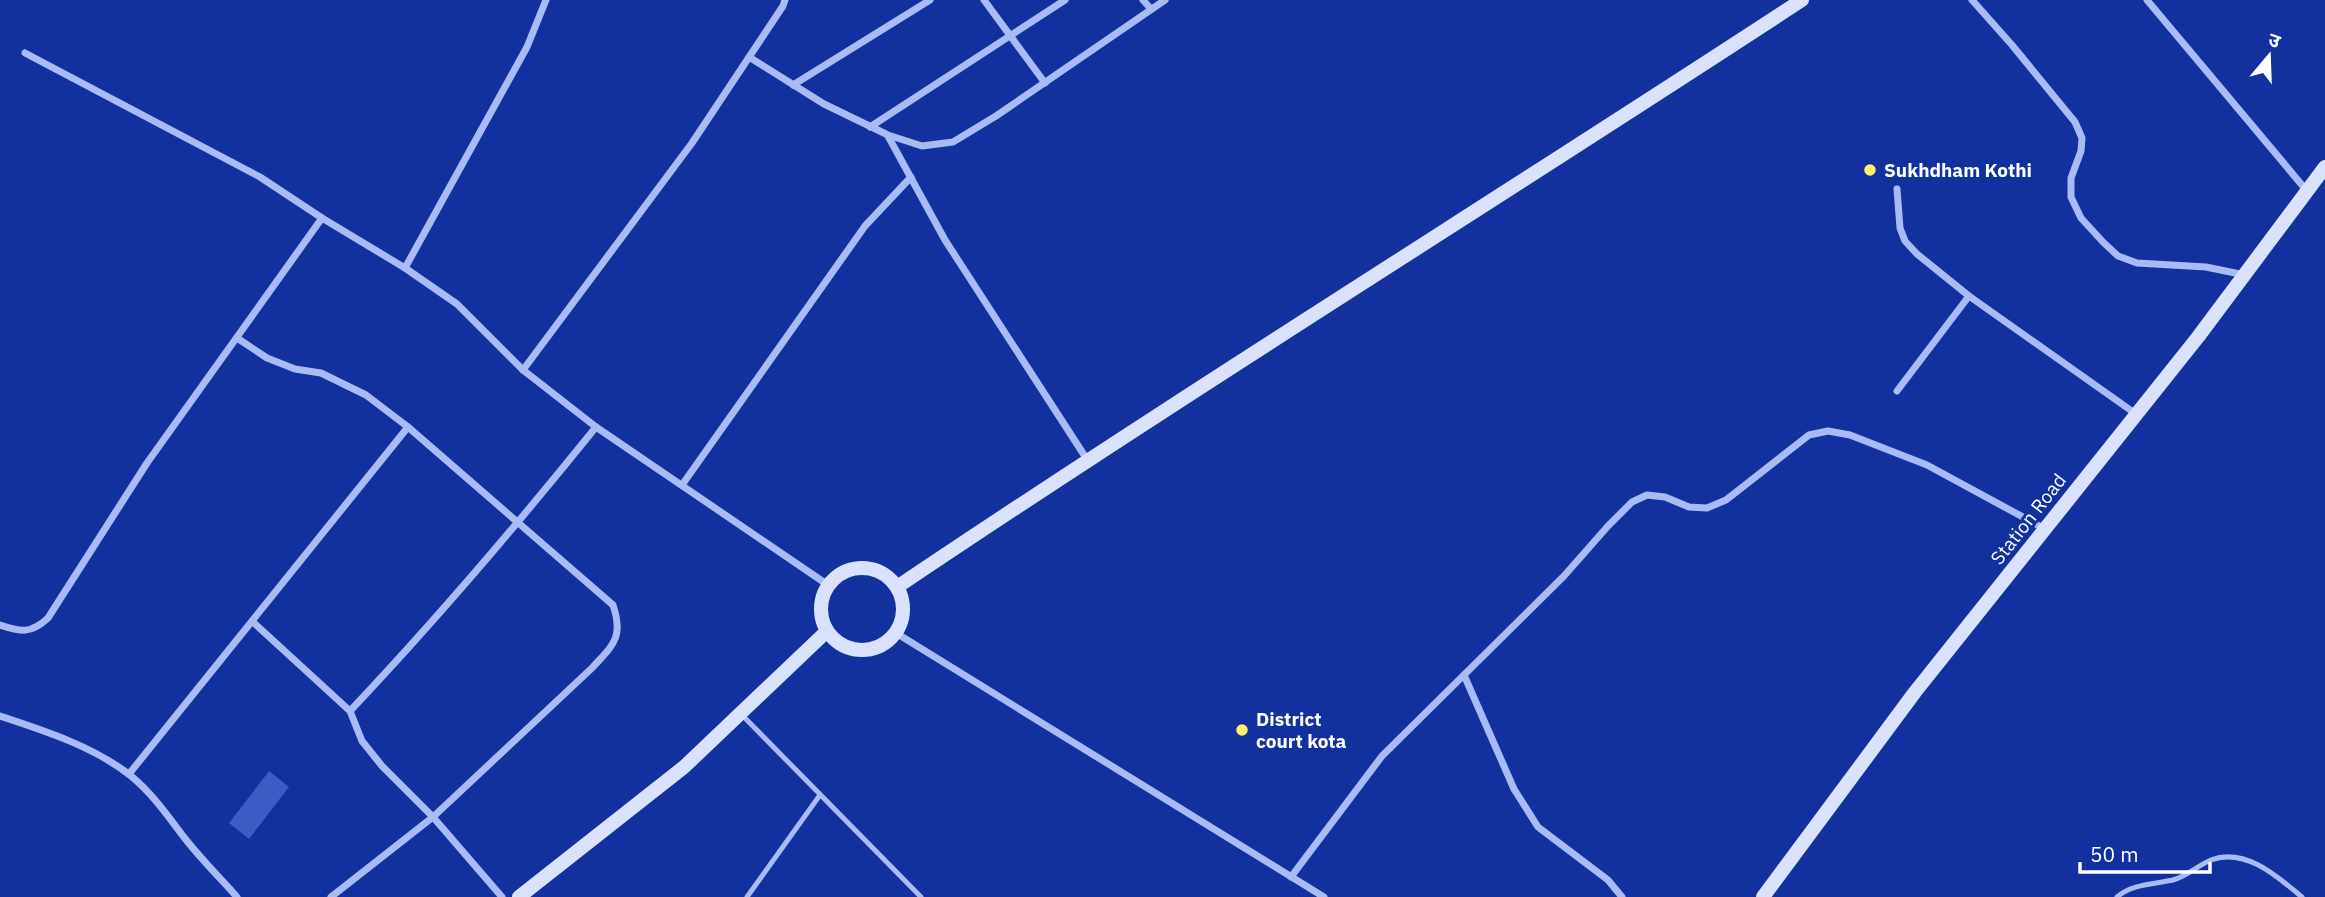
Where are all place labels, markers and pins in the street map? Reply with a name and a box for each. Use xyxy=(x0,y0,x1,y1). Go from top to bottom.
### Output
place label: Sukhdham Kothi xyxy=(1884,158,2032,182)
marker: Sukhdham Kothi xyxy=(1862,162,1878,178)
place label: District court kota xyxy=(1256,707,1347,753)
marker: District court kota xyxy=(1234,722,1250,738)

